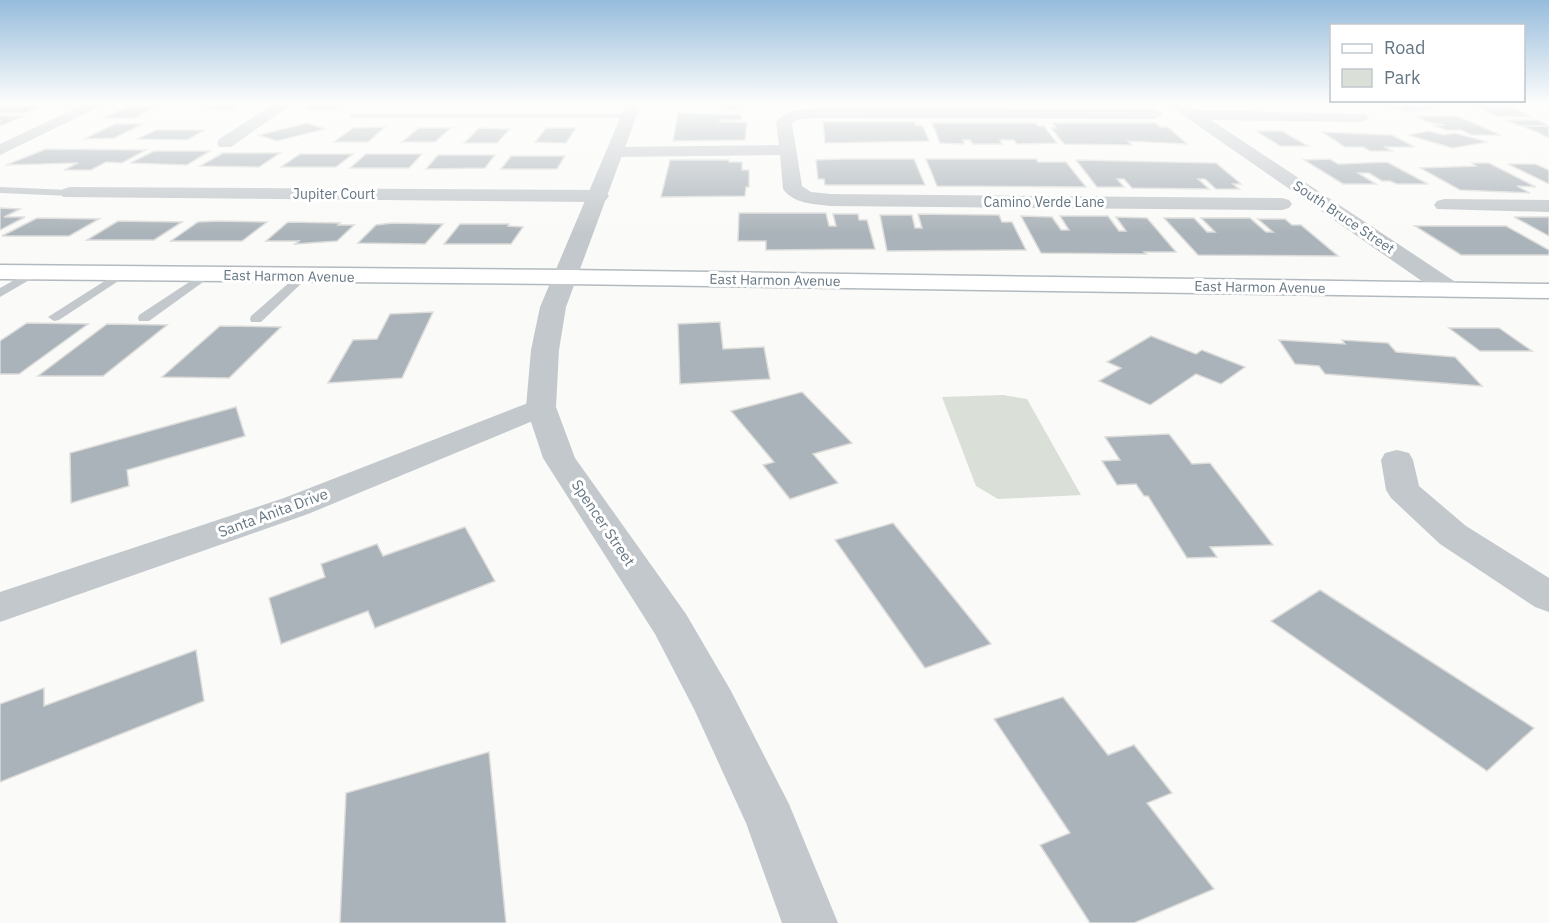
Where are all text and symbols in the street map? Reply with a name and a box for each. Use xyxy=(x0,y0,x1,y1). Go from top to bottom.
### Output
legend xyxy=(1330,24,1525,102)
text: Road xyxy=(1384,36,1425,59)
text: Park xyxy=(1384,66,1421,89)
street label: South Bruce Street xyxy=(1290,176,1398,258)
street label: Jupiter Court xyxy=(293,185,375,203)
street label: Camino Verde Lane xyxy=(983,193,1105,211)
street label: East Harmon Avenue xyxy=(223,266,355,286)
street label: East Harmon Avenue xyxy=(709,270,841,290)
street label: East Harmon Avenue xyxy=(1194,277,1326,297)
street label: Spencer Street xyxy=(568,476,639,570)
street label: Santa Anita Drive xyxy=(215,484,330,541)

